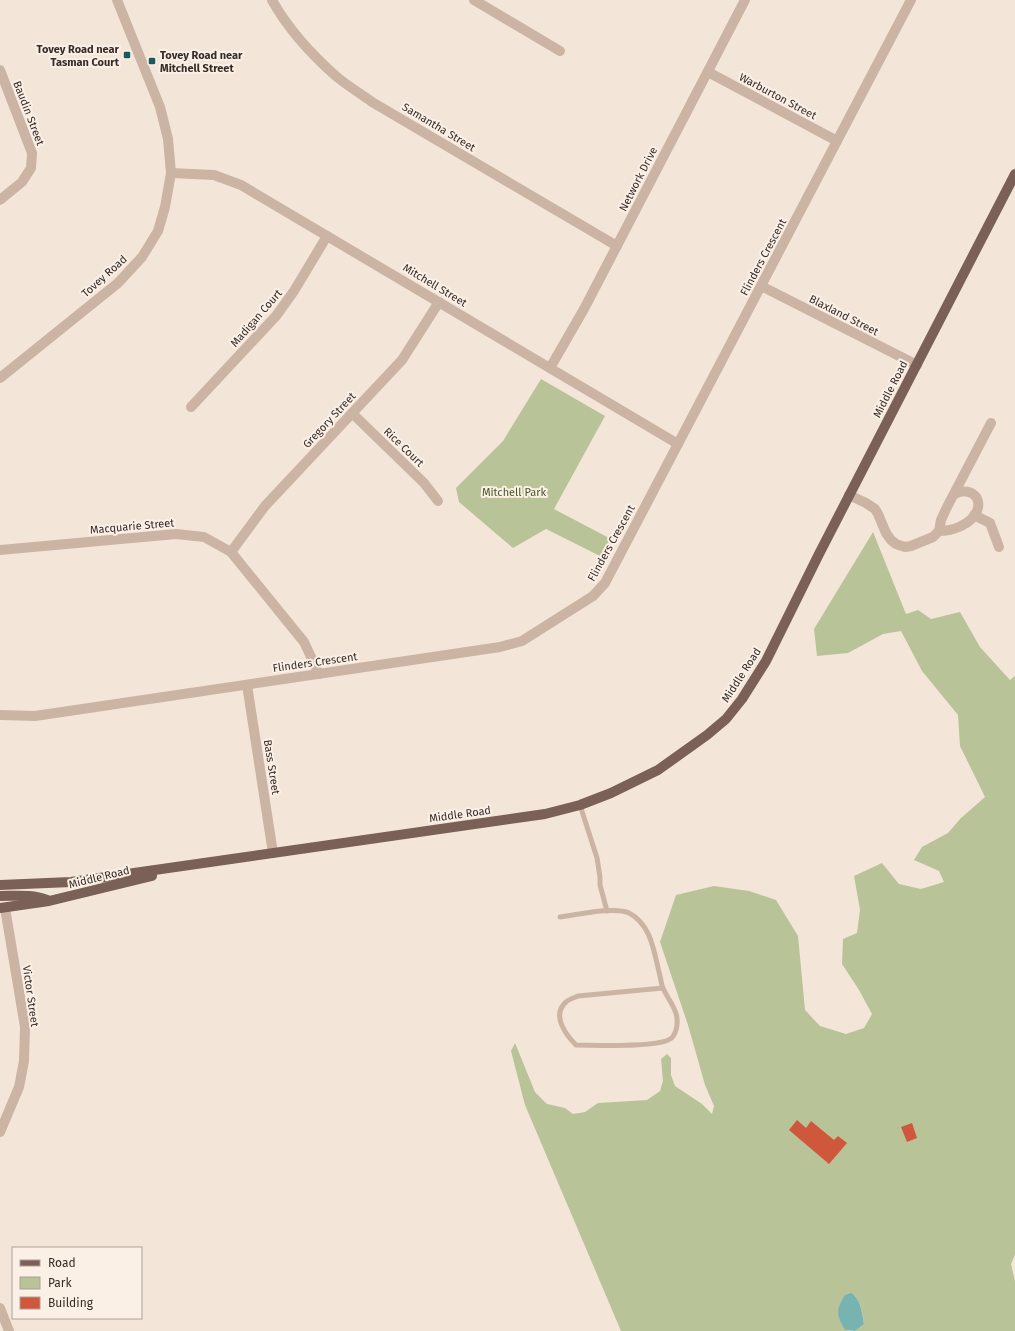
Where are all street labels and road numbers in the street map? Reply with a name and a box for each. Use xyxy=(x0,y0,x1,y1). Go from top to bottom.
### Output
street label: Warburton Street xyxy=(737,71,819,122)
street label: Baudin Street xyxy=(10,79,47,147)
street label: Samantha Street xyxy=(400,100,478,154)
street label: Network Drive xyxy=(617,145,660,214)
street label: Flinders Crescent xyxy=(738,217,789,298)
street label: Tovey Road xyxy=(79,253,130,300)
street label: Mitchell Street xyxy=(400,261,469,310)
street label: Madigan Court xyxy=(228,287,285,350)
street label: Blaxland Street xyxy=(807,292,881,339)
street label: Middle Road xyxy=(871,359,910,420)
street label: Gregory Street xyxy=(300,390,358,451)
street label: Rice Court xyxy=(381,425,426,470)
street label: Flinders Crescent xyxy=(585,503,638,584)
street label: Macquarie Street xyxy=(89,516,175,537)
street label: Middle Road xyxy=(719,646,764,705)
street label: Flinders Crescent xyxy=(272,650,358,675)
street label: Bass Street xyxy=(261,739,282,796)
street label: Middle Road xyxy=(428,804,492,825)
street label: Middle Road xyxy=(67,864,131,891)
street label: Victor Street xyxy=(20,965,41,1028)

